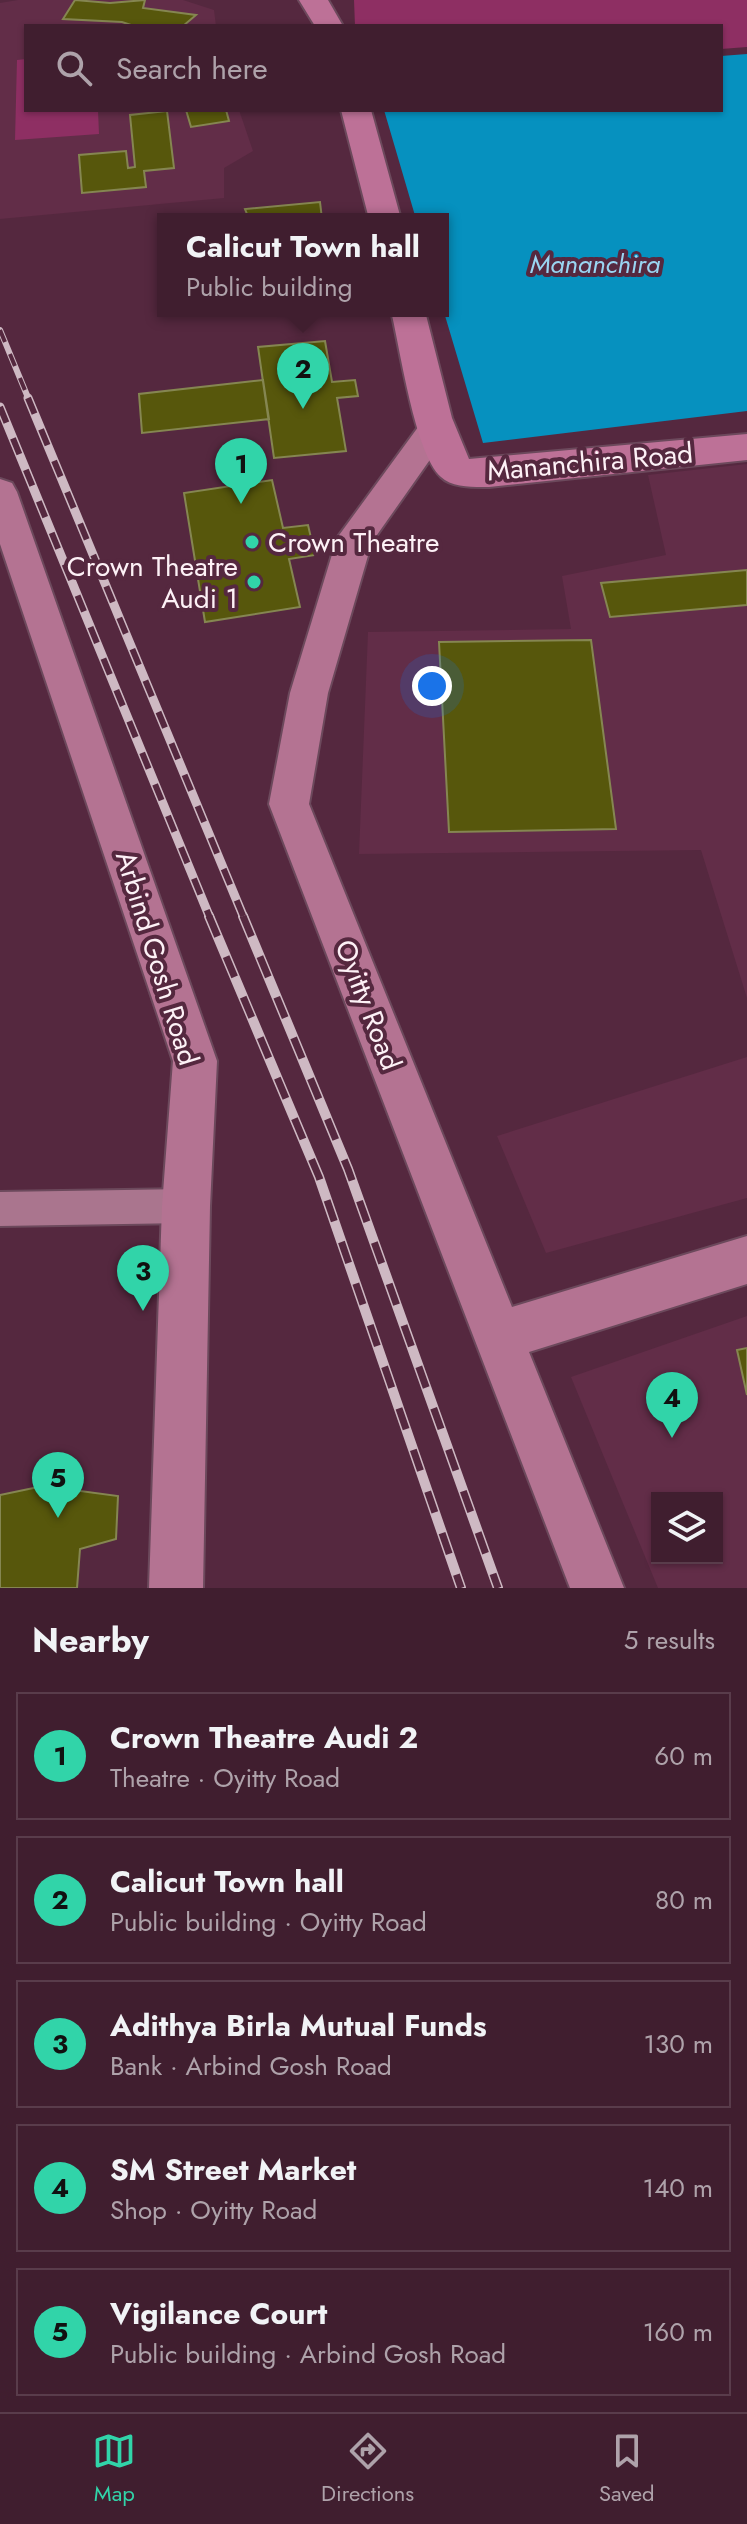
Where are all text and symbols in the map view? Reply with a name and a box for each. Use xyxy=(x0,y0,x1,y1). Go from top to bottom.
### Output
search box xyxy=(24,24,723,112)
icon: search xyxy=(52,46,96,90)
text: Search here xyxy=(116,47,268,90)
popup xyxy=(157,213,449,317)
text: Calicut Town hall xyxy=(186,225,420,268)
water label: Mananchira xyxy=(530,245,661,283)
text: Public building xyxy=(186,268,353,306)
pin: 2 xyxy=(277,343,329,409)
street label: Mananchira Road xyxy=(485,433,695,491)
pin: 1 xyxy=(215,438,267,504)
place label: Crown Theatre xyxy=(268,522,439,563)
marker: Crown Theatre xyxy=(243,533,261,551)
place label: Crown Theatre Audi 1 xyxy=(67,546,238,619)
marker: Crown Theatre Audi 1 xyxy=(245,573,263,591)
your location xyxy=(412,666,452,706)
street label: Arbind Gosh Road xyxy=(105,846,209,1070)
street label: Oyitty Road xyxy=(324,934,412,1076)
pin: 3 xyxy=(117,1245,169,1311)
pin: 4 xyxy=(646,1372,698,1438)
pin: 5 xyxy=(32,1452,84,1518)
map controls xyxy=(651,1492,723,1564)
button: layers xyxy=(651,1492,723,1564)
text: Nearby xyxy=(32,1616,149,1665)
text: 5 results xyxy=(624,1621,715,1659)
text: Crown Theatre Audi 2 xyxy=(110,1716,418,1759)
text: 1 xyxy=(53,1737,67,1775)
text: 60 m xyxy=(654,1737,713,1775)
text: Theatre · Oyitty Road xyxy=(110,1759,340,1797)
text: Calicut Town hall xyxy=(110,1860,344,1903)
text: 2 xyxy=(51,1881,69,1919)
text: 80 m xyxy=(655,1881,713,1919)
text: Public building · Oyitty Road xyxy=(110,1903,427,1941)
text: Adithya Birla Mutual Funds xyxy=(110,2004,487,2047)
text: 3 xyxy=(52,2025,68,2063)
text: 130 m xyxy=(643,2025,713,2063)
text: Bank · Arbind Gosh Road xyxy=(110,2047,392,2085)
text: SM Street Market xyxy=(110,2148,356,2191)
text: 4 xyxy=(51,2169,69,2207)
text: 140 m xyxy=(642,2169,713,2207)
text: Shop · Oyitty Road xyxy=(110,2191,317,2229)
text: Vigilance Court xyxy=(110,2292,327,2335)
text: 5 xyxy=(52,2313,68,2351)
text: 160 m xyxy=(643,2313,713,2351)
text: Public building · Arbind Gosh Road xyxy=(110,2335,506,2373)
tab: Map xyxy=(92,2429,136,2509)
tab: Directions xyxy=(321,2429,414,2509)
tab: Saved xyxy=(599,2429,655,2509)

